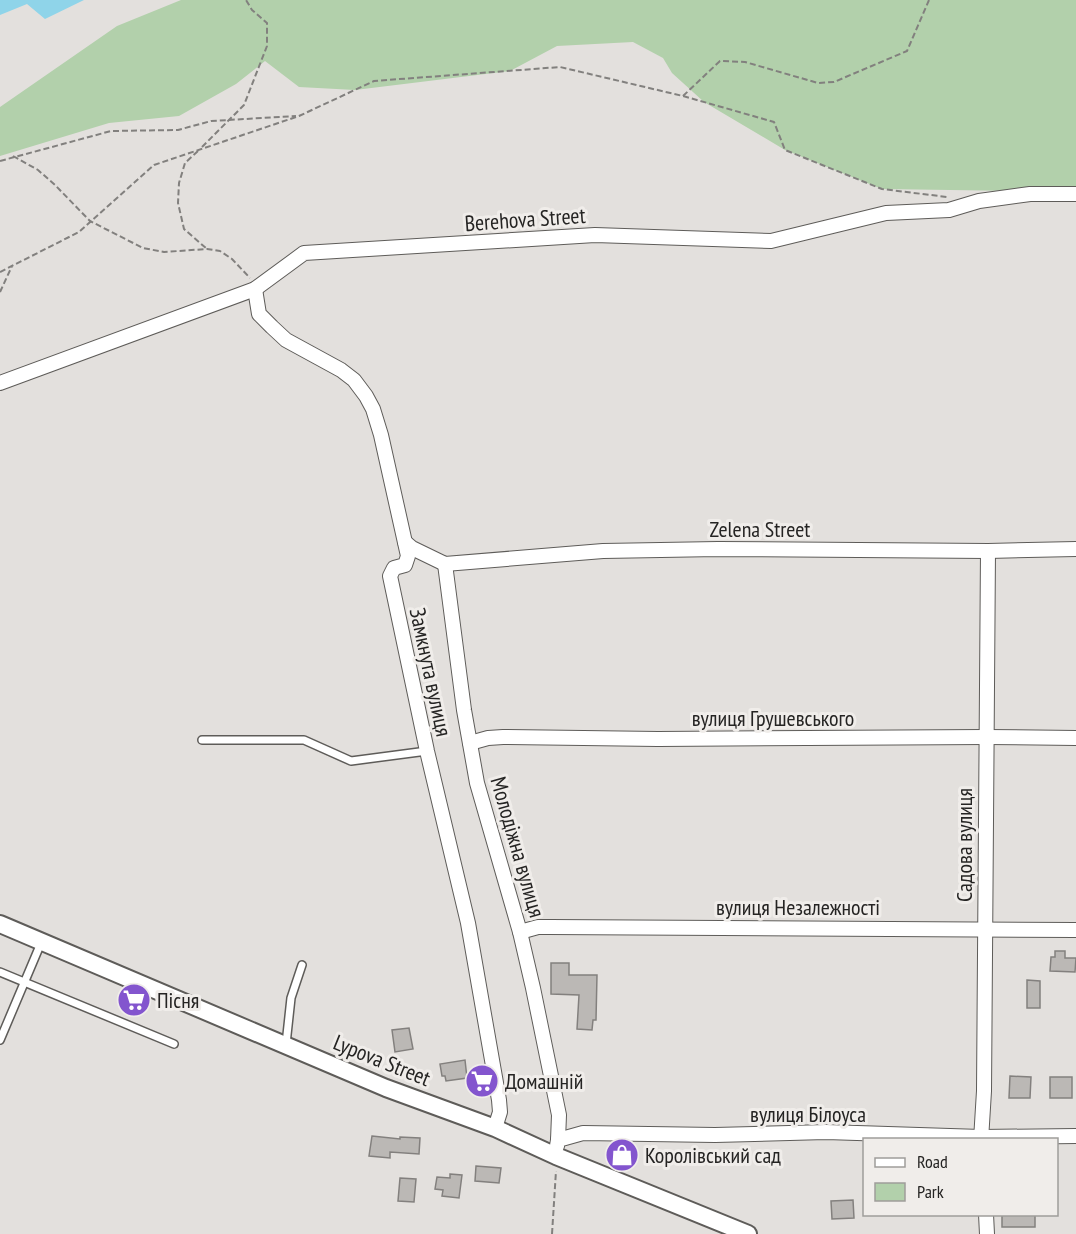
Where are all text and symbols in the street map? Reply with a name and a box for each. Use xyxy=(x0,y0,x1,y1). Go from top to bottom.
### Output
street label: Berehova Street xyxy=(464,201,586,237)
street label: Zelena Street xyxy=(710,515,810,543)
street label: Замкнута вулиця xyxy=(404,605,458,739)
street label: вулиця Грушевського xyxy=(692,704,854,732)
street label: Молодіжна вулиця xyxy=(485,773,551,921)
street label: Садова вулиця xyxy=(950,788,978,902)
street label: вулиця Незалежності xyxy=(716,893,880,921)
supermarket icon: Пісня xyxy=(116,982,152,1018)
place label: Пісня xyxy=(157,986,199,1014)
street label: Lypova Street xyxy=(329,1028,435,1092)
supermarket icon: Домашній xyxy=(464,1063,500,1099)
place label: Домашній xyxy=(505,1067,583,1095)
street label: вулиця Білоуса xyxy=(750,1100,866,1128)
shop icon: Королівський сад xyxy=(604,1137,640,1173)
legend xyxy=(863,1138,1058,1216)
place label: Королівський сад xyxy=(645,1141,781,1169)
text: Road xyxy=(917,1150,948,1173)
text: Park xyxy=(917,1180,944,1203)

